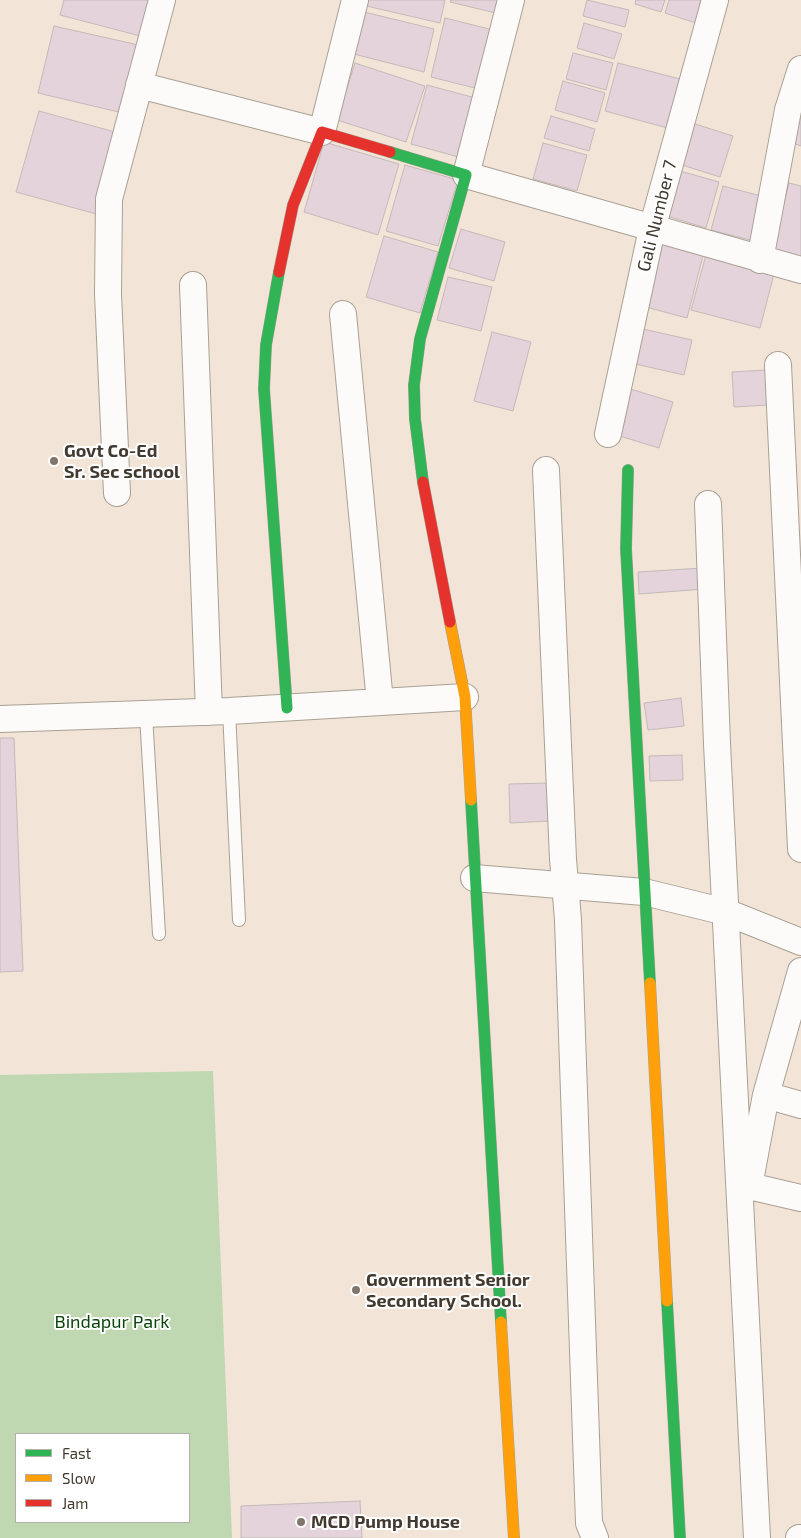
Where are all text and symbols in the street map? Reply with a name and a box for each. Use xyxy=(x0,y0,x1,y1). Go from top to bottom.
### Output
street label: Gali Number 7 xyxy=(633,158,681,274)
place label: Govt Co-Ed Sr. Sec school xyxy=(64,440,180,482)
marker: Govt Co-Ed Sr. Sec school xyxy=(48,455,60,467)
place label: Government Senior Secondary School. xyxy=(366,1269,530,1312)
marker: Government Senior Secondary School. xyxy=(350,1284,362,1296)
park label: Bindapur Park xyxy=(54,1311,170,1333)
legend xyxy=(15,1433,190,1523)
text: Fast xyxy=(62,1444,91,1462)
text: Slow xyxy=(62,1469,96,1487)
text: Jam xyxy=(62,1494,88,1512)
place label: MCD Pump House xyxy=(311,1511,460,1533)
marker: MCD Pump House xyxy=(295,1516,307,1528)

